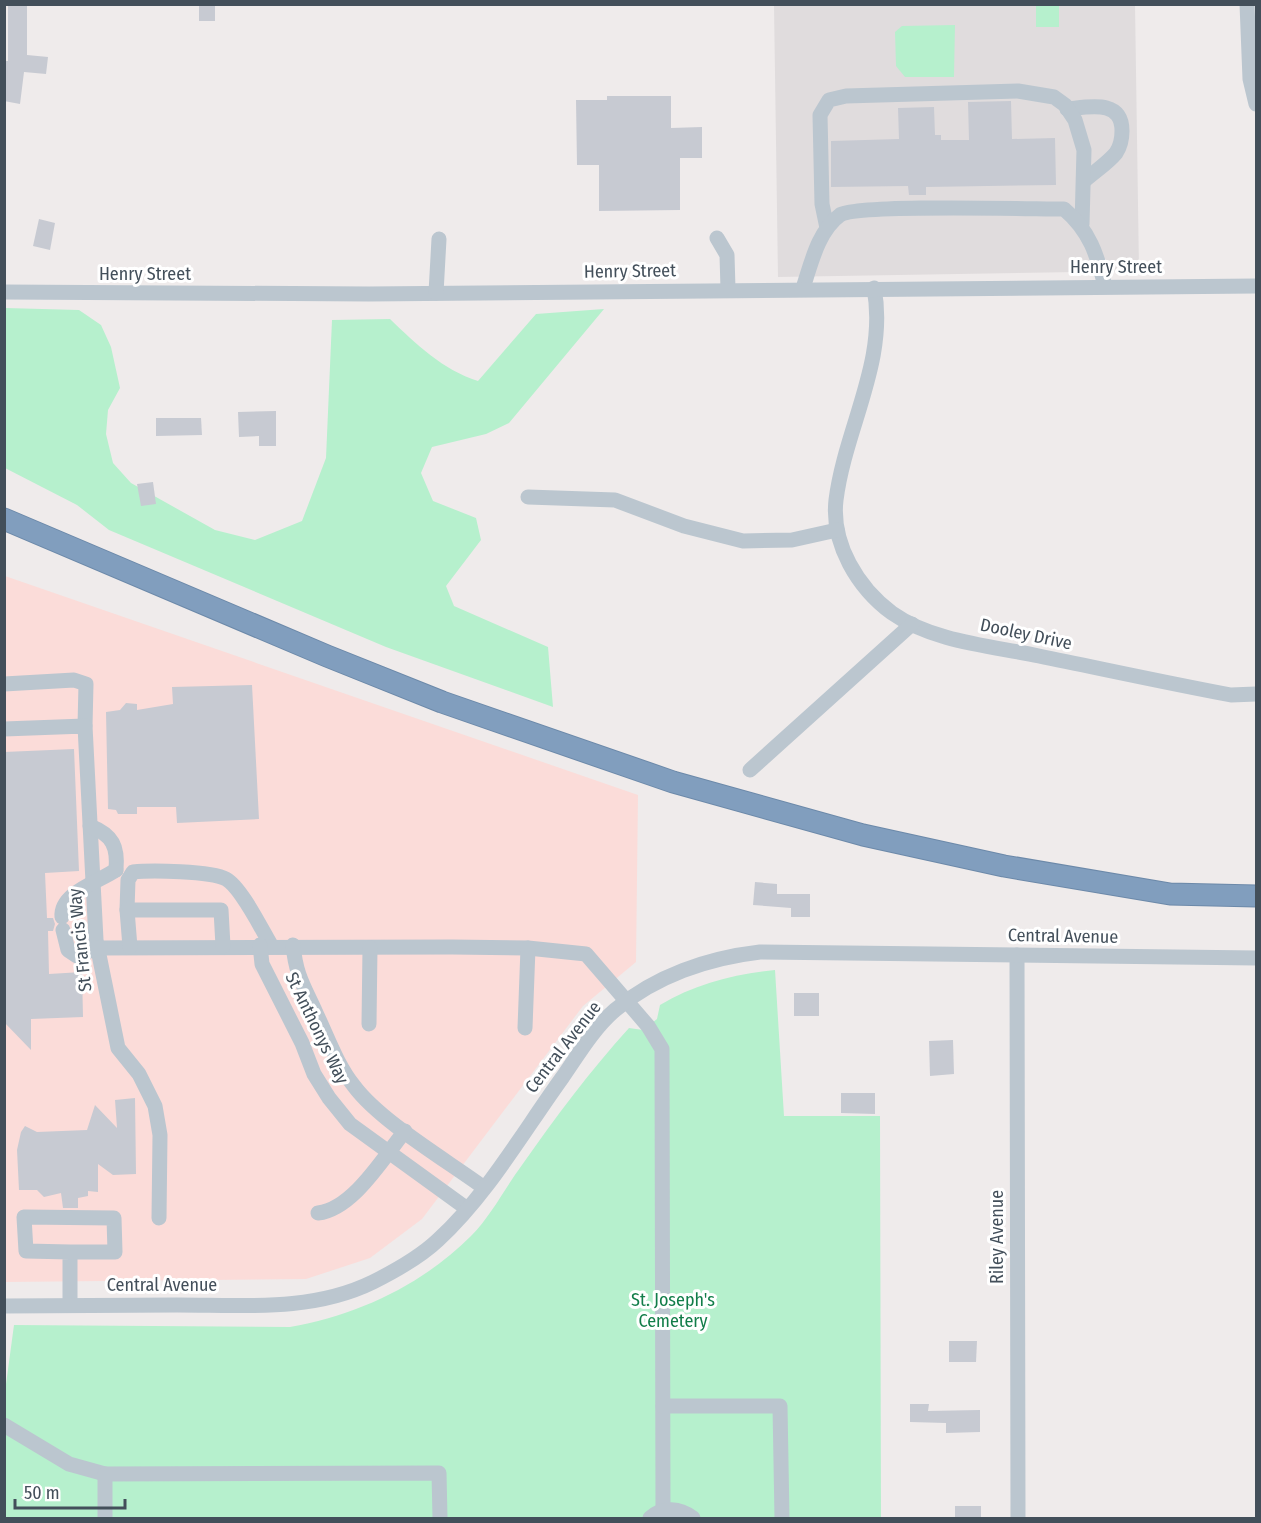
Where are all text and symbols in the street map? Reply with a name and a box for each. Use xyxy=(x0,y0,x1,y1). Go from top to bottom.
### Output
street label: Henry Street xyxy=(1070,256,1162,278)
street label: Henry Street xyxy=(584,259,676,283)
street label: Henry Street xyxy=(99,263,191,285)
street label: Dooley Drive xyxy=(978,614,1074,654)
street label: St Francis Way xyxy=(64,887,96,993)
street label: Central Avenue xyxy=(1008,924,1119,948)
street label: St Anthonys Way xyxy=(280,969,354,1087)
street label: Central Avenue xyxy=(520,997,606,1097)
street label: Riley Avenue xyxy=(986,1190,1008,1284)
street label: Central Avenue xyxy=(107,1274,217,1296)
park label: St. Joseph's Cemetery xyxy=(631,1289,715,1332)
scale bar xyxy=(15,1472,124,1510)
text: 50 m xyxy=(24,1482,60,1504)

